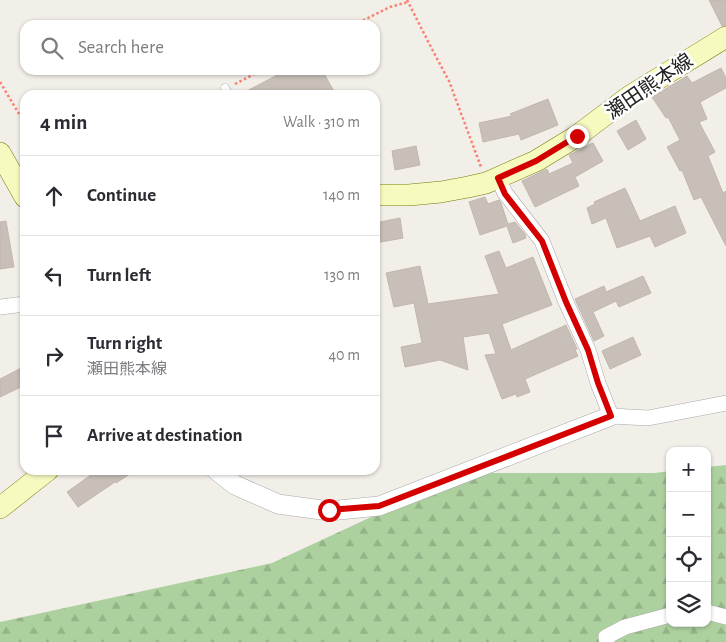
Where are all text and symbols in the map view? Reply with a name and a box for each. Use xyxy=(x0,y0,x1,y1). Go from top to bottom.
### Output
search box xyxy=(20,20,380,75)
icon: search xyxy=(38,34,66,62)
text: Search here xyxy=(78,38,164,57)
street label: 瀬田熊本線 xyxy=(601,49,697,123)
text: 4 min xyxy=(40,112,87,133)
text: Walk · 310 m xyxy=(283,114,360,130)
route end xyxy=(566,125,589,148)
icon: ahead xyxy=(40,182,68,210)
text: Continue xyxy=(87,186,156,205)
text: 140 m xyxy=(323,187,360,203)
icon: left xyxy=(40,262,68,290)
text: Turn left xyxy=(87,266,151,285)
text: 130 m xyxy=(324,267,360,283)
text: Turn right xyxy=(87,334,162,353)
icon: right xyxy=(40,342,68,370)
text: 40 m xyxy=(328,347,360,363)
text: 瀬田熊本線 xyxy=(87,361,167,377)
icon: arrive xyxy=(40,422,68,450)
text: Arrive at destination xyxy=(87,426,243,445)
map controls xyxy=(666,447,711,627)
button: + xyxy=(666,447,711,492)
button: − xyxy=(666,492,711,537)
route start xyxy=(318,499,341,522)
button: locate xyxy=(666,537,711,582)
button: layers xyxy=(666,582,711,627)

